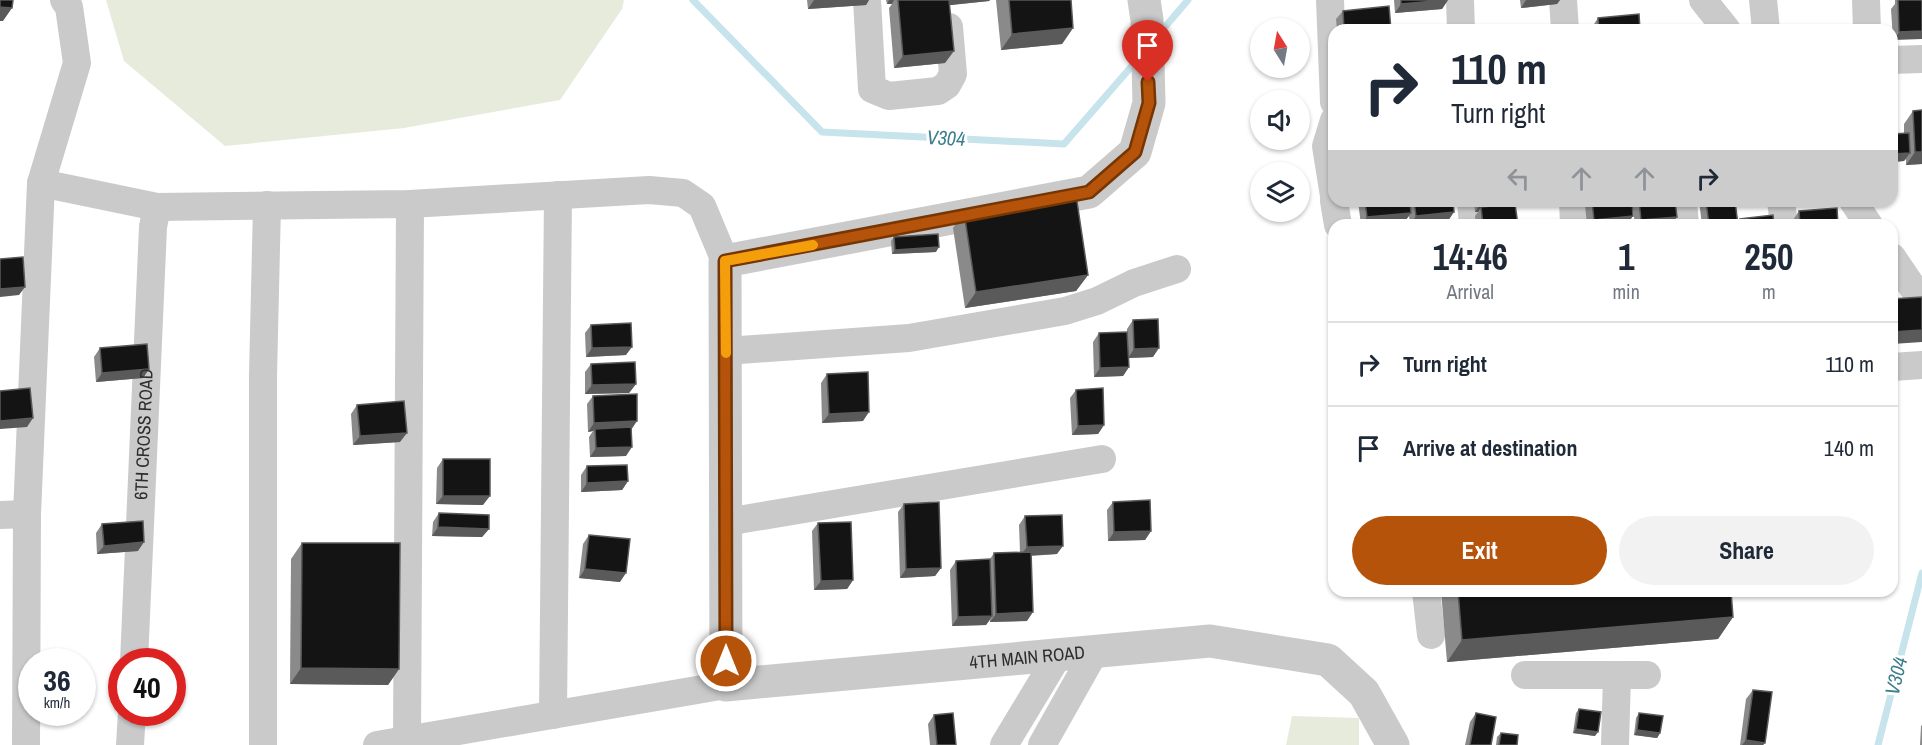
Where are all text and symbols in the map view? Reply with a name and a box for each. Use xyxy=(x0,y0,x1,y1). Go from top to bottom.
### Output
north arrow xyxy=(1250,18,1310,78)
map controls xyxy=(1250,18,1310,222)
pin xyxy=(1122,20,1173,82)
icon: arrive xyxy=(1131,29,1164,62)
text: 110 m xyxy=(1451,41,1547,97)
icon: right xyxy=(1352,48,1430,126)
button: sound xyxy=(1250,90,1310,150)
text: Turn right xyxy=(1451,95,1545,131)
water label: V304 xyxy=(926,123,966,152)
button: layers xyxy=(1250,162,1310,222)
icon: left xyxy=(1502,162,1535,195)
icon: ahead xyxy=(1565,162,1598,195)
icon: ahead xyxy=(1628,162,1661,195)
icon: right xyxy=(1691,162,1724,195)
text: 14:46 xyxy=(1432,233,1508,281)
text: 1 xyxy=(1618,233,1634,281)
text: 250 xyxy=(1744,233,1794,281)
text: Arrival xyxy=(1447,278,1494,305)
text: min xyxy=(1612,278,1640,305)
text: m xyxy=(1762,278,1776,305)
icon: right xyxy=(1352,348,1385,381)
text: Turn right xyxy=(1403,349,1487,379)
text: 110 m xyxy=(1825,349,1874,379)
street label: 6TH CROSS ROAD xyxy=(128,368,159,500)
icon: arrive xyxy=(1352,432,1385,465)
text: Arrive at destination xyxy=(1403,433,1577,463)
text: 140 m xyxy=(1824,433,1874,463)
button: Exit xyxy=(1352,516,1607,585)
button: Share xyxy=(1619,516,1874,585)
position arrow xyxy=(694,629,758,693)
street label: 4TH MAIN ROAD xyxy=(968,639,1086,675)
speed limit sign: 40 xyxy=(108,648,186,726)
water label: V304 xyxy=(1878,654,1913,698)
text: 36 xyxy=(43,660,71,700)
text: km/h xyxy=(44,692,70,713)

